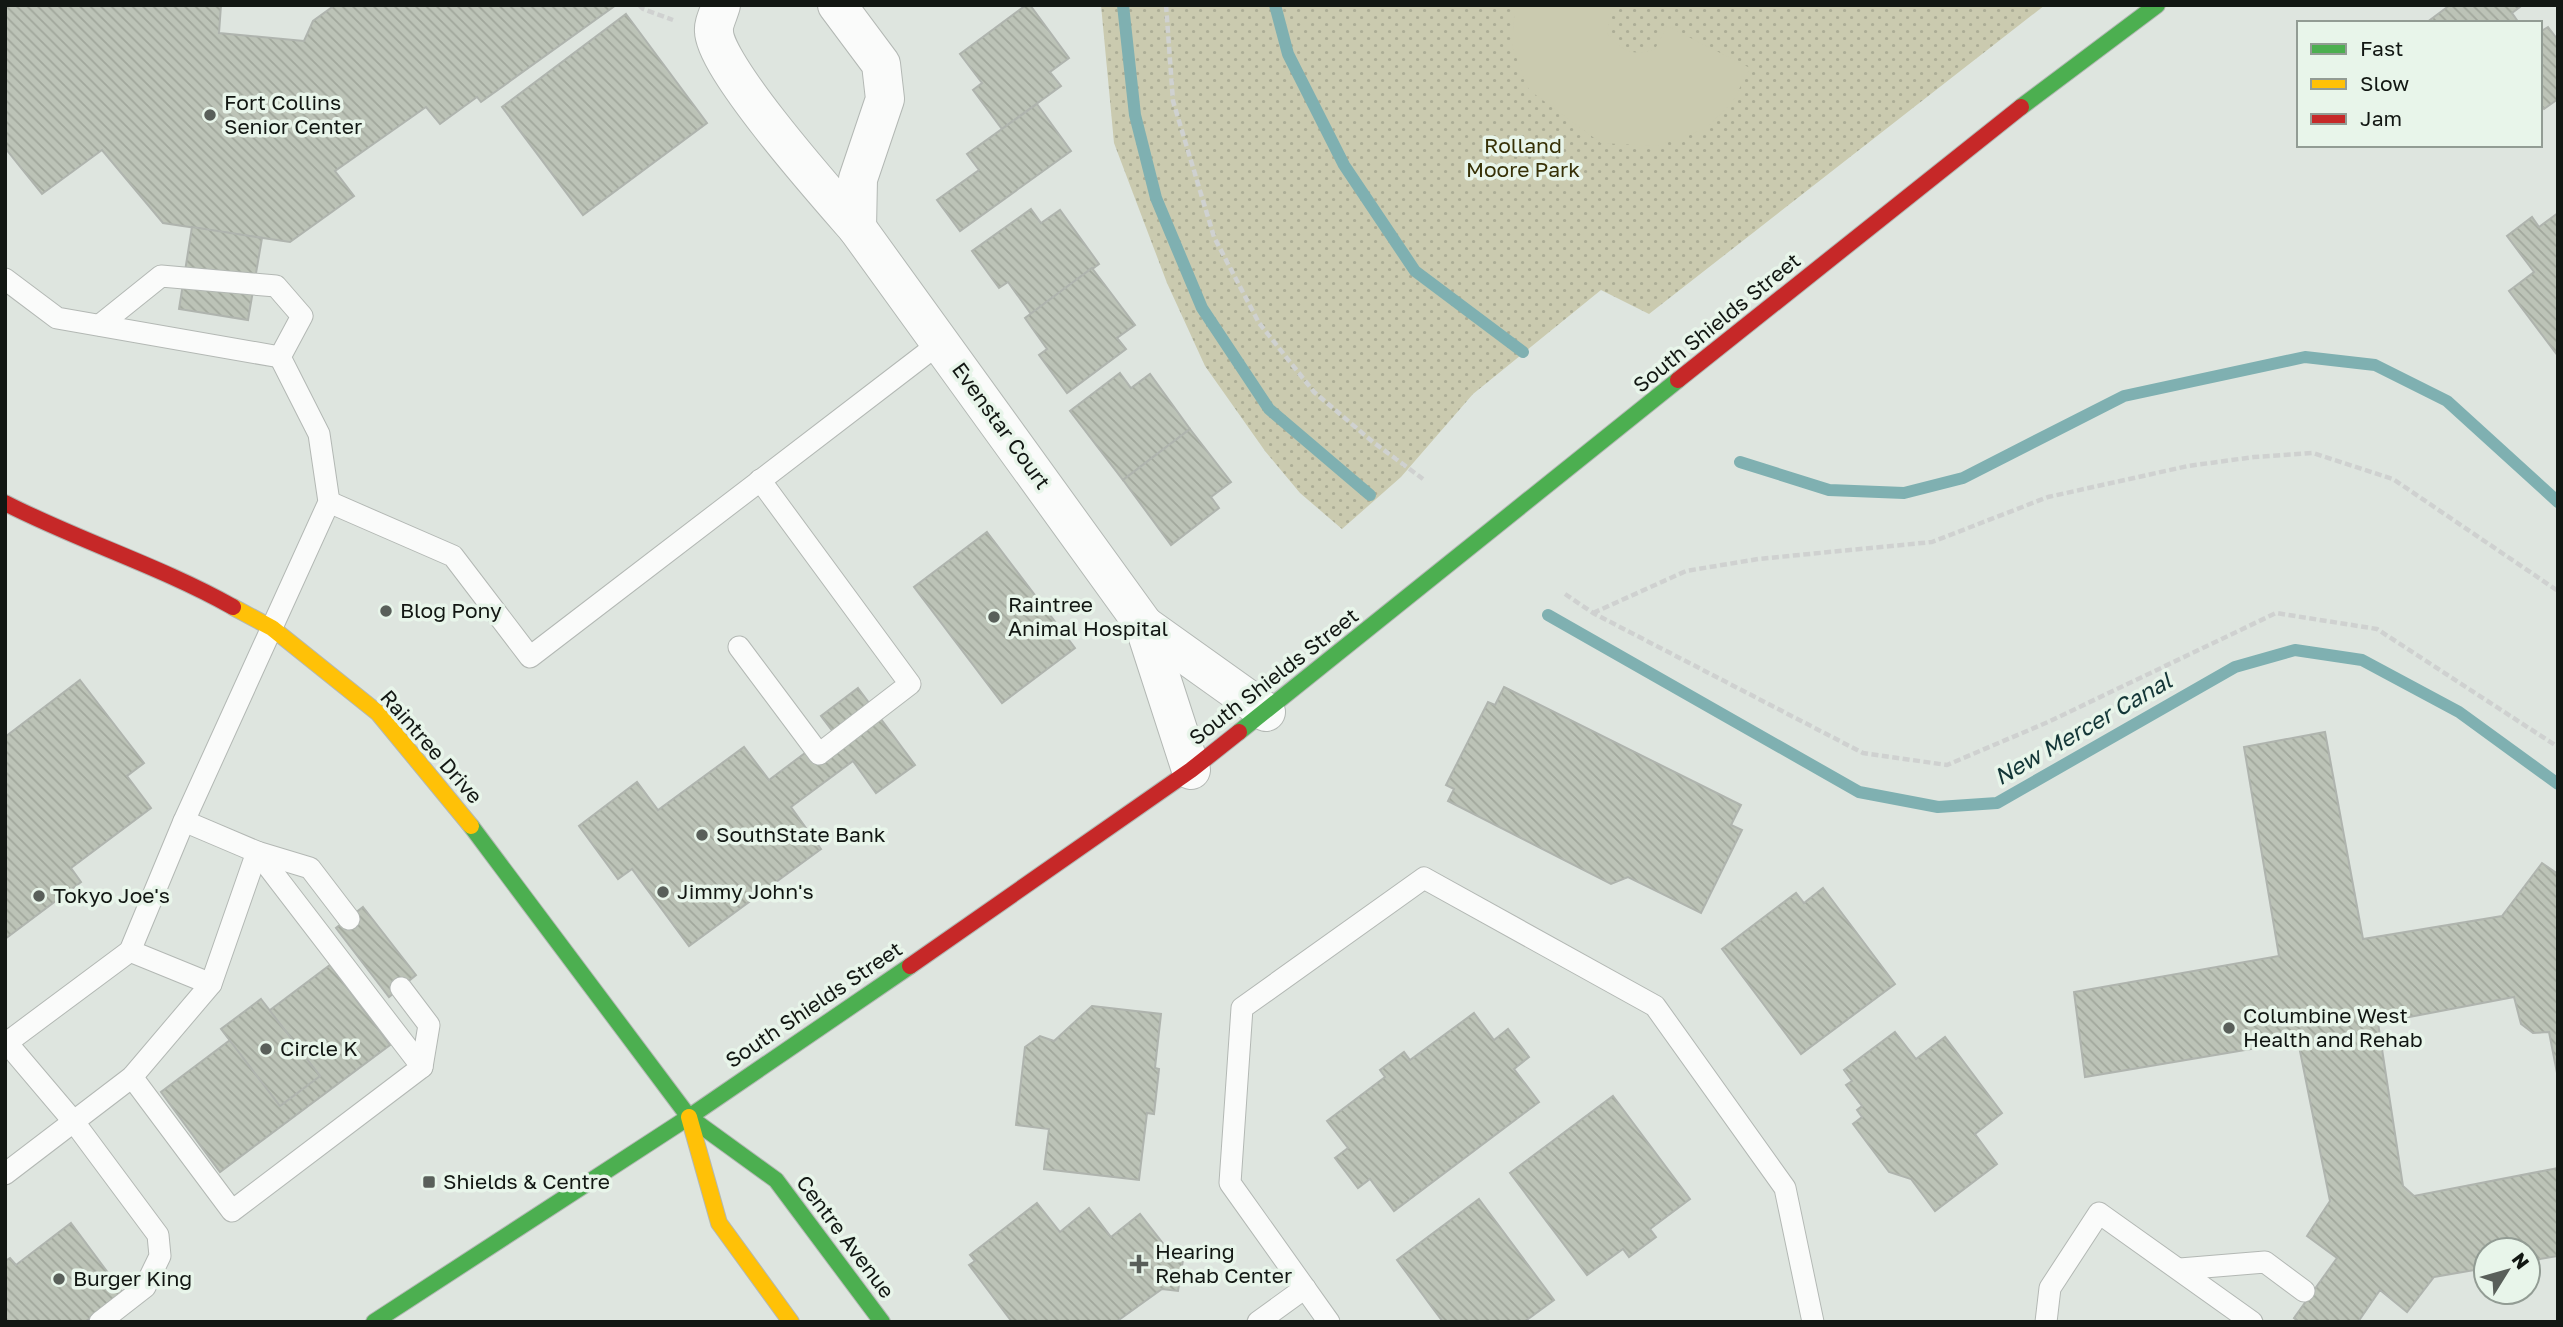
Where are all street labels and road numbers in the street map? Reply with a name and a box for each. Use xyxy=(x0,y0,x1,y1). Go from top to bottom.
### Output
street label: South Shields Street xyxy=(1628,247,1805,398)
street label: Evenstar Court xyxy=(947,357,1057,494)
street label: South Shields Street xyxy=(1184,602,1363,750)
street label: Raintree Drive xyxy=(375,684,488,809)
street label: South Shields Street xyxy=(720,935,907,1073)
street label: Centre Avenue xyxy=(791,1170,900,1303)

